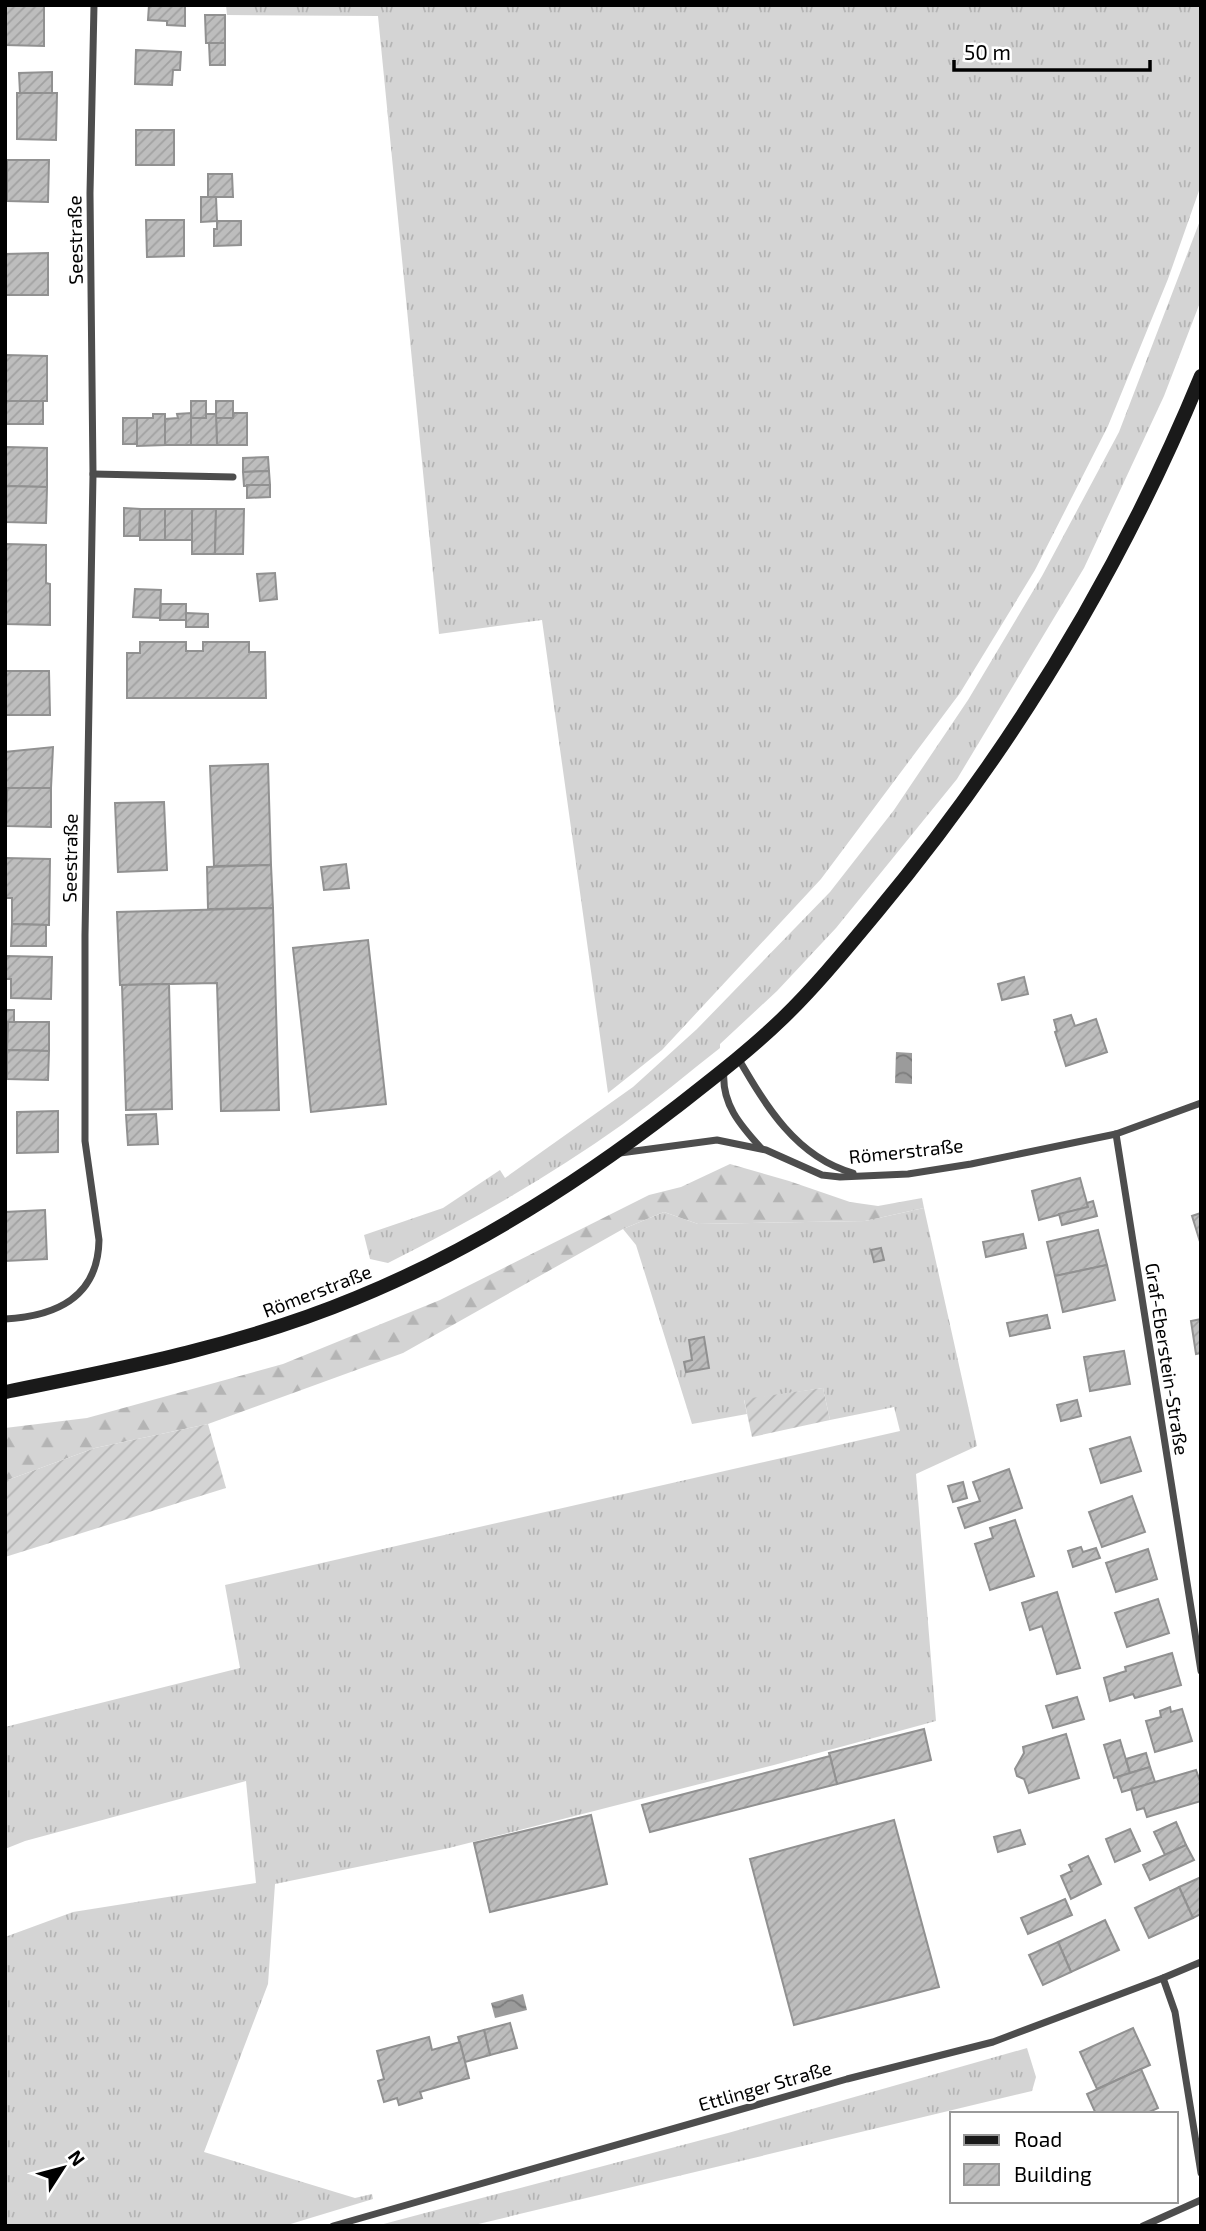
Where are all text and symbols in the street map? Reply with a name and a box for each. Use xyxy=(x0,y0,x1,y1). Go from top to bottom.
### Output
scale bar xyxy=(954,28,1150,72)
text: 50 m xyxy=(964,39,1011,64)
street label: Seestraße xyxy=(62,195,87,285)
street label: Seestraße xyxy=(57,813,82,903)
street label: Römerstraße xyxy=(848,1133,964,1168)
street label: Römerstraße xyxy=(259,1259,375,1322)
street label: Graf-Eberstein-Straße xyxy=(1141,1261,1194,1457)
street label: Ettlinger Straße xyxy=(696,2056,834,2116)
legend xyxy=(950,2112,1178,2203)
text: Road xyxy=(1014,2126,1062,2151)
north arrow xyxy=(28,2133,98,2203)
text: N xyxy=(64,2145,90,2170)
text: Building xyxy=(1014,2161,1092,2186)

